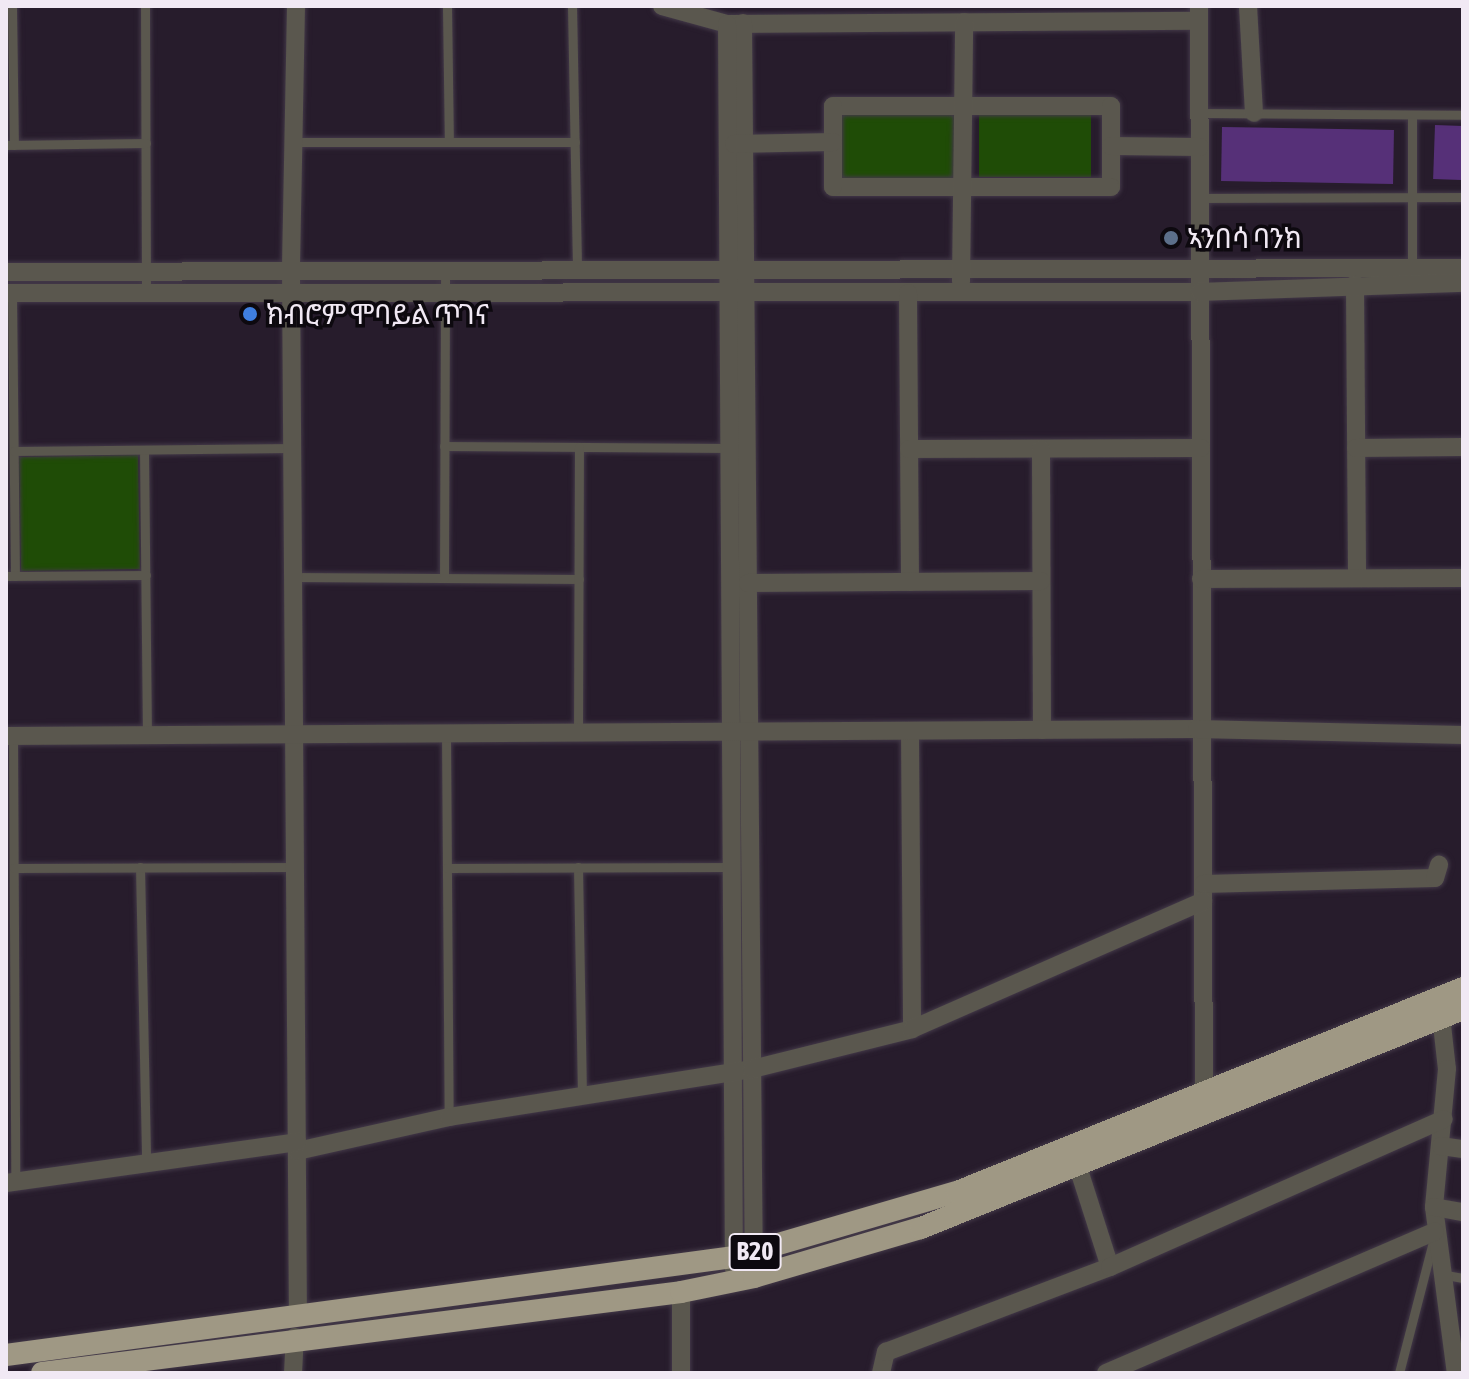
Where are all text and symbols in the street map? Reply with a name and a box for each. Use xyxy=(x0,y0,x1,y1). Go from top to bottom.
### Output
place label: ኣንበሳ ባንክ xyxy=(1187,221,1302,255)
marker: ኣንበሳ ባንክ xyxy=(1162,229,1180,247)
place label: ክብሮም ሞባይል ጥገና xyxy=(266,297,489,331)
marker: ክብሮም ሞባይል ጥገና xyxy=(241,305,259,323)
road number: B20 xyxy=(727,1230,783,1274)

